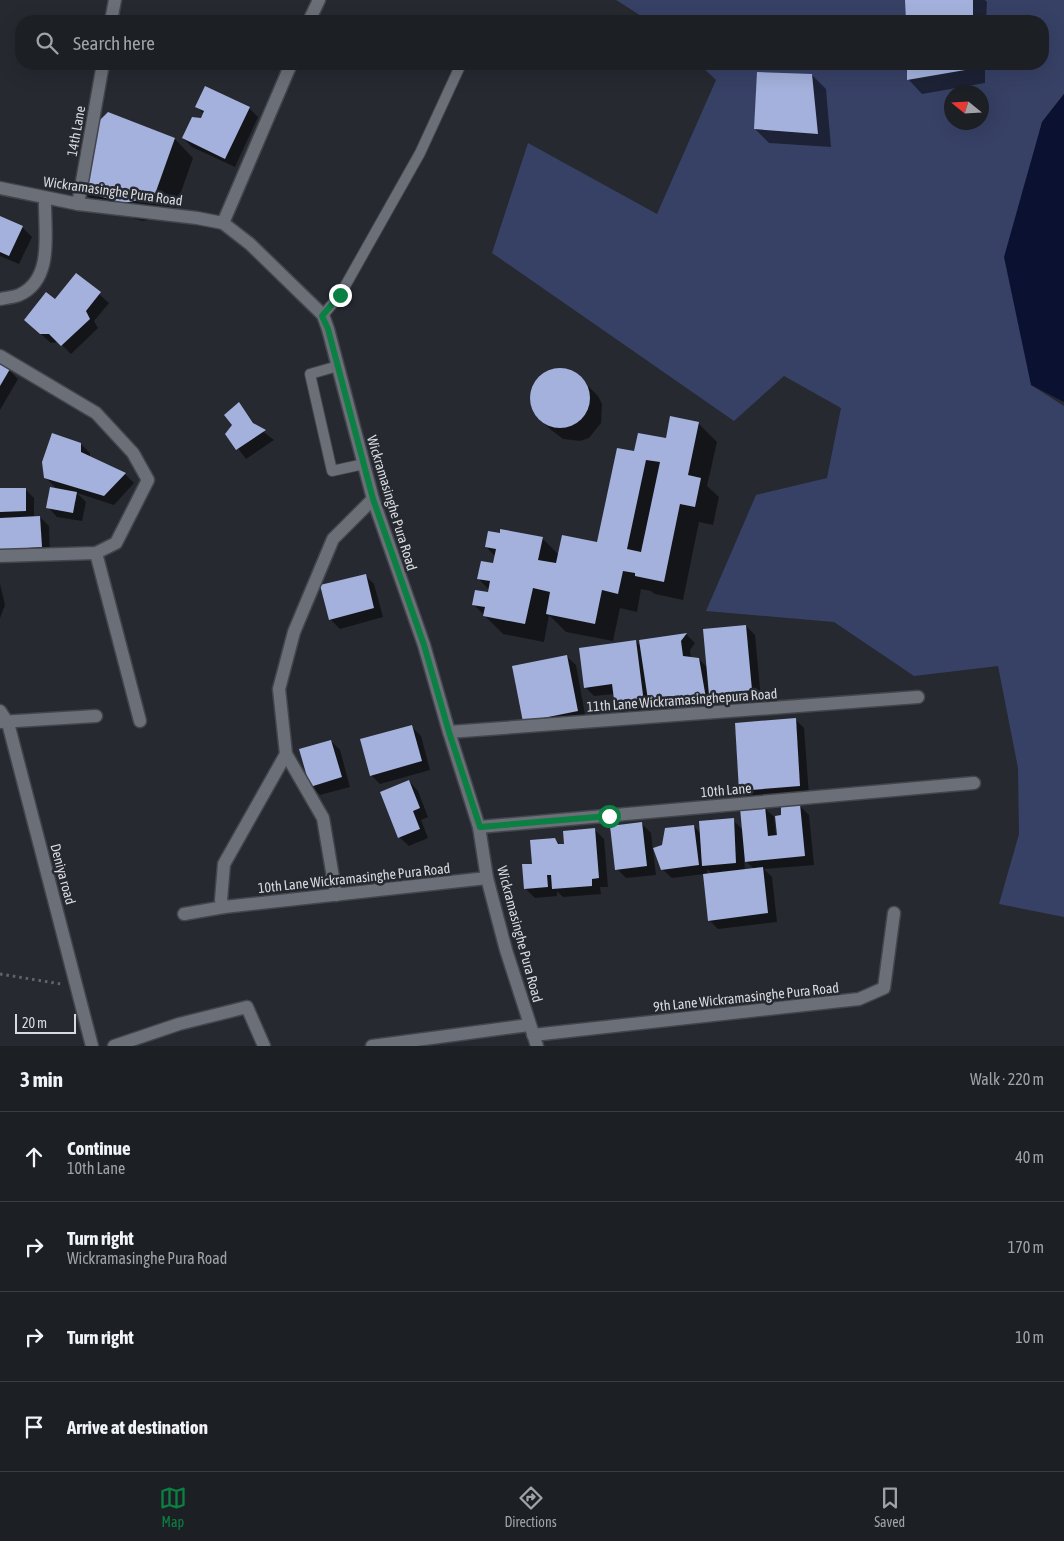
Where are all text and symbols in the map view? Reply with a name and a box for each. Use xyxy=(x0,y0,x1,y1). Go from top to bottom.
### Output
search box xyxy=(15,15,1049,70)
icon: search xyxy=(33,29,61,57)
text: Search here xyxy=(73,32,155,54)
north arrow xyxy=(944,85,989,130)
street label: 14th Lane xyxy=(64,105,88,157)
street label: Wickramasinghe Pura Road xyxy=(42,173,184,209)
route end xyxy=(329,284,352,307)
street label: Wickramasinghe Pura Road xyxy=(364,434,420,572)
street label: 11th Lane Wickramasinghepura Road xyxy=(586,685,778,715)
street label: 10th Lane xyxy=(700,780,752,800)
route start xyxy=(598,805,621,828)
street label: Deniya road xyxy=(47,842,79,906)
street label: 10th Lane Wickramasinghe Pura Road xyxy=(257,860,451,896)
street label: Wickramasinghe Pura Road xyxy=(494,864,546,1004)
street label: 9th Lane Wickramasinghe Pura Road xyxy=(652,979,840,1015)
scale bar xyxy=(15,1011,76,1034)
text: 20 m xyxy=(22,1015,47,1031)
text: 3 min xyxy=(20,1067,63,1091)
text: Walk · 220 m xyxy=(970,1070,1044,1088)
text: Continue xyxy=(67,1137,131,1159)
icon: ahead xyxy=(20,1143,48,1171)
text: 40 m xyxy=(1015,1148,1044,1166)
text: 10th Lane xyxy=(67,1159,125,1177)
text: Turn right xyxy=(67,1227,134,1249)
icon: right xyxy=(20,1233,48,1261)
text: 170 m xyxy=(1008,1238,1044,1256)
text: Wickramasinghe Pura Road xyxy=(67,1249,227,1267)
icon: right xyxy=(20,1323,48,1351)
text: Turn right xyxy=(67,1326,134,1348)
text: 10 m xyxy=(1015,1328,1044,1346)
icon: arrive xyxy=(20,1413,48,1441)
text: Arrive at destination xyxy=(67,1416,208,1438)
tab: Map xyxy=(159,1484,187,1530)
tab: Directions xyxy=(504,1484,557,1530)
tab: Saved xyxy=(874,1484,905,1530)

